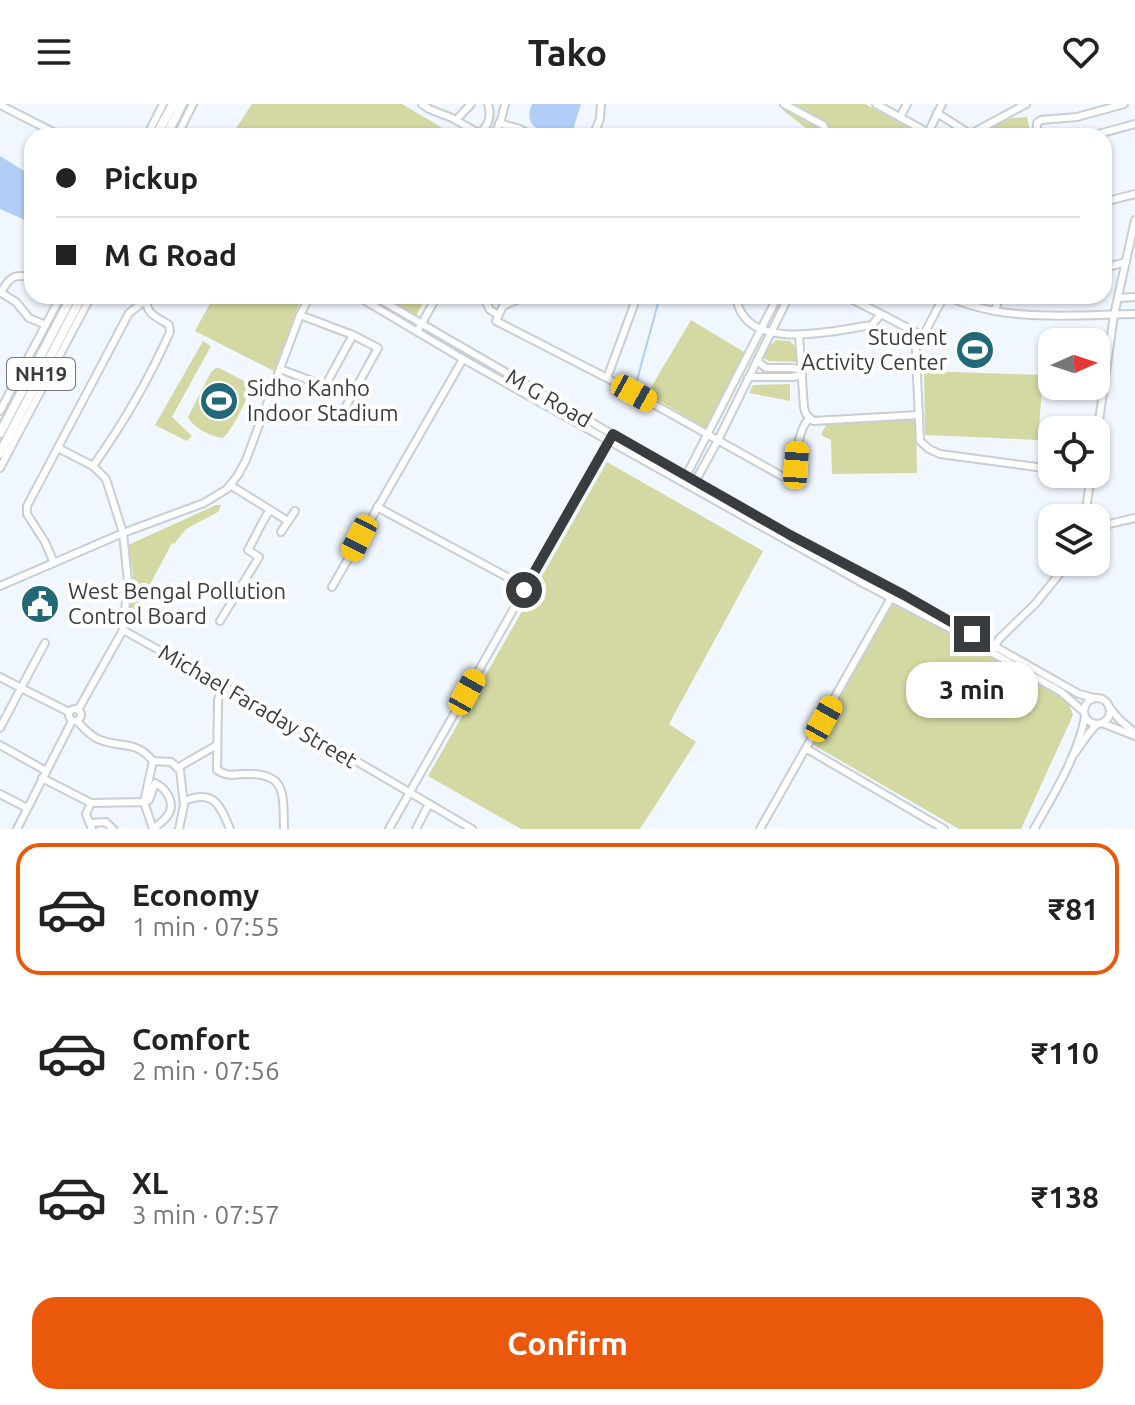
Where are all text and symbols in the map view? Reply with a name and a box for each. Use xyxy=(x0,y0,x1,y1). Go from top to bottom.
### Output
icon: menu xyxy=(32,30,76,74)
icon: heart xyxy=(1059,30,1103,74)
text: Tako xyxy=(528,32,607,73)
text: Pickup xyxy=(104,161,198,195)
text: M G Road xyxy=(104,238,237,272)
place label: Student Activity Center xyxy=(801,324,948,374)
north arrow xyxy=(1038,328,1110,400)
map controls xyxy=(1038,328,1110,576)
sports icon: Student Activity Center xyxy=(954,329,996,371)
road number: NH19 xyxy=(7,358,75,390)
street label: M G Road xyxy=(502,363,596,432)
car xyxy=(607,371,661,415)
place label: Sidho Kanho Indoor Stadium xyxy=(247,375,398,425)
sports icon: Sidho Kanho Indoor Stadium xyxy=(198,380,240,422)
button: locate xyxy=(1038,416,1110,488)
car xyxy=(782,440,810,490)
button: layers xyxy=(1038,504,1110,576)
car xyxy=(337,511,381,565)
route start xyxy=(506,572,542,608)
place label: West Bengal Pollution Control Board xyxy=(68,578,286,628)
public building icon: West Bengal Pollution Control Board xyxy=(19,583,61,625)
route end xyxy=(954,616,990,652)
street label: Michael Faraday Street xyxy=(155,639,362,773)
callout: 3 min xyxy=(906,662,1038,718)
car xyxy=(445,665,489,719)
text: 3 min xyxy=(939,675,1005,704)
car xyxy=(802,692,846,746)
icon: car xyxy=(36,873,108,945)
text: Economy xyxy=(132,878,259,912)
text: ₹81 xyxy=(1048,892,1099,926)
text: 1 min · 07:55 xyxy=(132,912,280,941)
icon: car xyxy=(36,1017,108,1089)
text: Comfort xyxy=(132,1022,250,1056)
text: ₹110 xyxy=(1031,1036,1099,1070)
text: 2 min · 07:56 xyxy=(132,1056,280,1085)
icon: car xyxy=(36,1161,108,1233)
text: XL xyxy=(132,1166,168,1200)
text: ₹138 xyxy=(1031,1180,1099,1214)
text: 3 min · 07:57 xyxy=(132,1200,280,1229)
button: Confirm xyxy=(32,1297,1103,1389)

